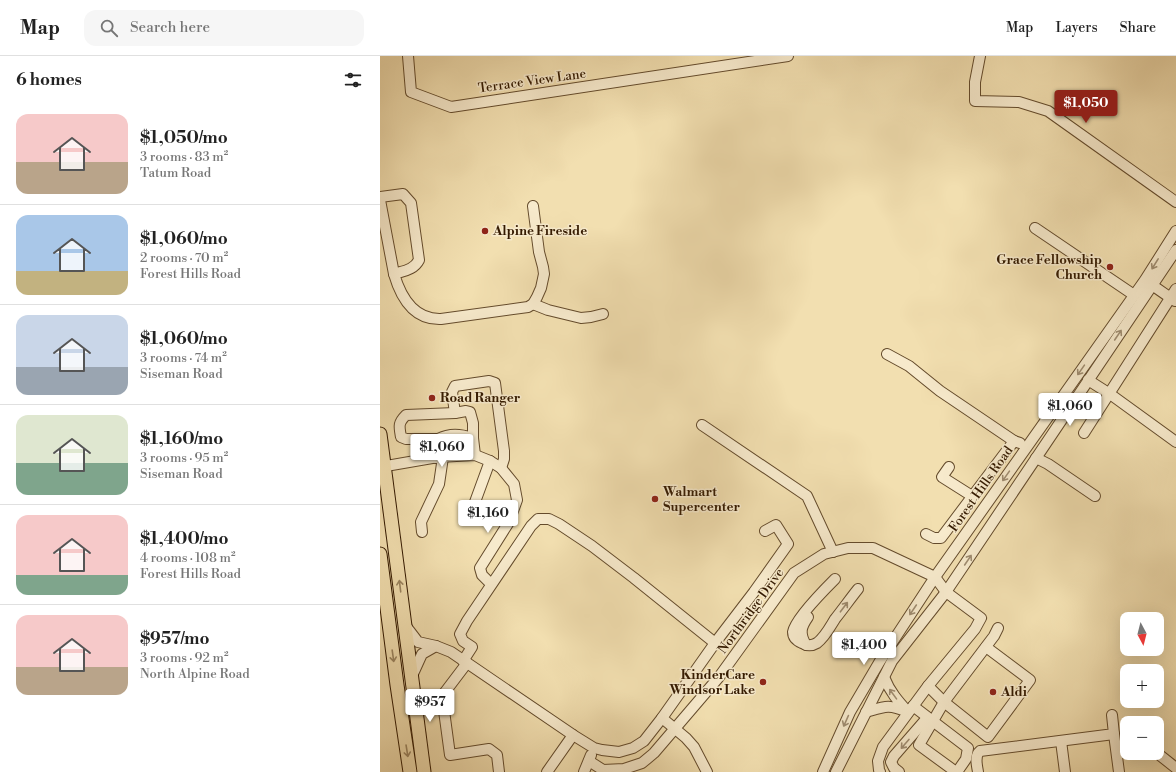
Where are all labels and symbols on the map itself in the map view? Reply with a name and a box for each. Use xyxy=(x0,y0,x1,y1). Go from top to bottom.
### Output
street label: Terrace View Lane xyxy=(477,65,587,96)
pin: $1,050 xyxy=(1053,90,1119,124)
place label: Alpine Fireside xyxy=(492,223,587,239)
marker: Alpine Fireside xyxy=(480,226,490,236)
place label: Grace Fellowship Church xyxy=(996,252,1102,283)
one-way arrow xyxy=(1151,258,1159,269)
marker: Grace Fellowship Church xyxy=(1105,262,1115,272)
one-way arrow xyxy=(1114,330,1122,341)
one-way arrow xyxy=(1077,365,1085,376)
place label: Road Ranger xyxy=(440,390,521,406)
marker: Road Ranger xyxy=(427,393,437,403)
pin: $1,060 xyxy=(1037,393,1103,427)
pin: $1,060 xyxy=(409,434,475,468)
street label: Forest Hills Road xyxy=(945,443,1017,535)
one-way arrow xyxy=(1001,471,1010,482)
place label: Walmart Supercenter xyxy=(662,484,740,515)
marker: Walmart Supercenter xyxy=(650,494,660,504)
pin: $1,160 xyxy=(455,500,521,534)
one-way arrow xyxy=(964,555,972,566)
street label: Northridge Drive xyxy=(715,565,788,657)
one-way arrow xyxy=(396,580,404,593)
one-way arrow xyxy=(840,602,848,613)
one-way arrow xyxy=(909,604,917,616)
north arrow xyxy=(1120,612,1164,656)
pin: $1,400 xyxy=(831,632,897,666)
one-way arrow xyxy=(389,649,397,662)
place label: KinderCare Windsor Lake xyxy=(668,667,755,698)
marker: KinderCare Windsor Lake xyxy=(758,677,768,687)
place label: Aldi xyxy=(1000,684,1027,700)
marker: Aldi xyxy=(988,687,998,697)
pin: $957 xyxy=(406,689,454,723)
one-way arrow xyxy=(889,689,897,700)
one-way arrow xyxy=(842,714,849,726)
one-way arrow xyxy=(900,739,909,750)
one-way arrow xyxy=(403,744,411,757)

